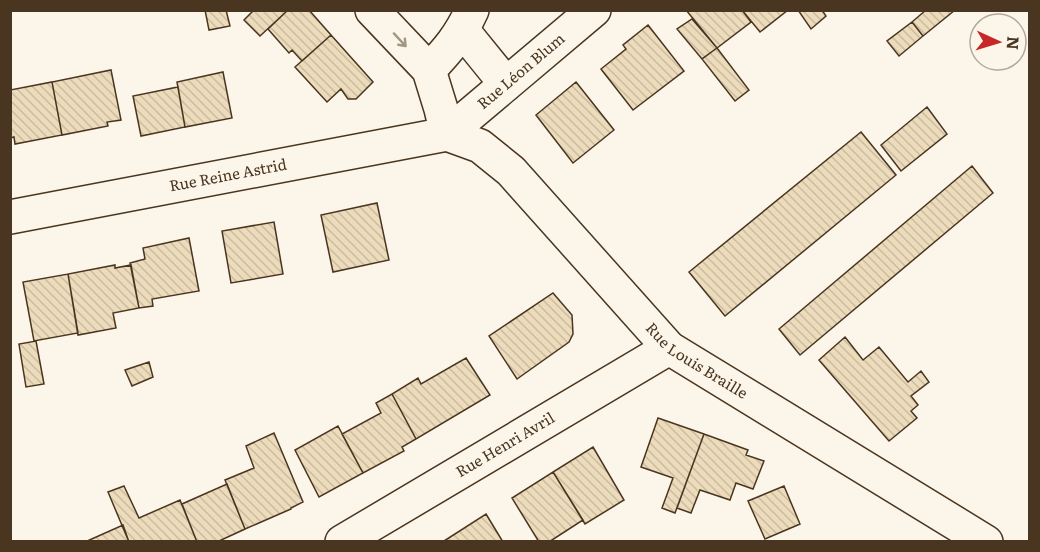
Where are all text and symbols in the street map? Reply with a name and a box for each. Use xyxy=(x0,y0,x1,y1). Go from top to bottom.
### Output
north arrow xyxy=(968,12,1028,72)
street label: Rue Léon Blum xyxy=(472,26,569,114)
one-way arrow xyxy=(393,33,408,48)
text: N xyxy=(1002,36,1026,51)
street label: Rue Reine Astrid xyxy=(167,152,288,197)
street label: Rue Louis Braille xyxy=(641,316,753,404)
street label: Rue Henri Avril xyxy=(451,405,558,482)

